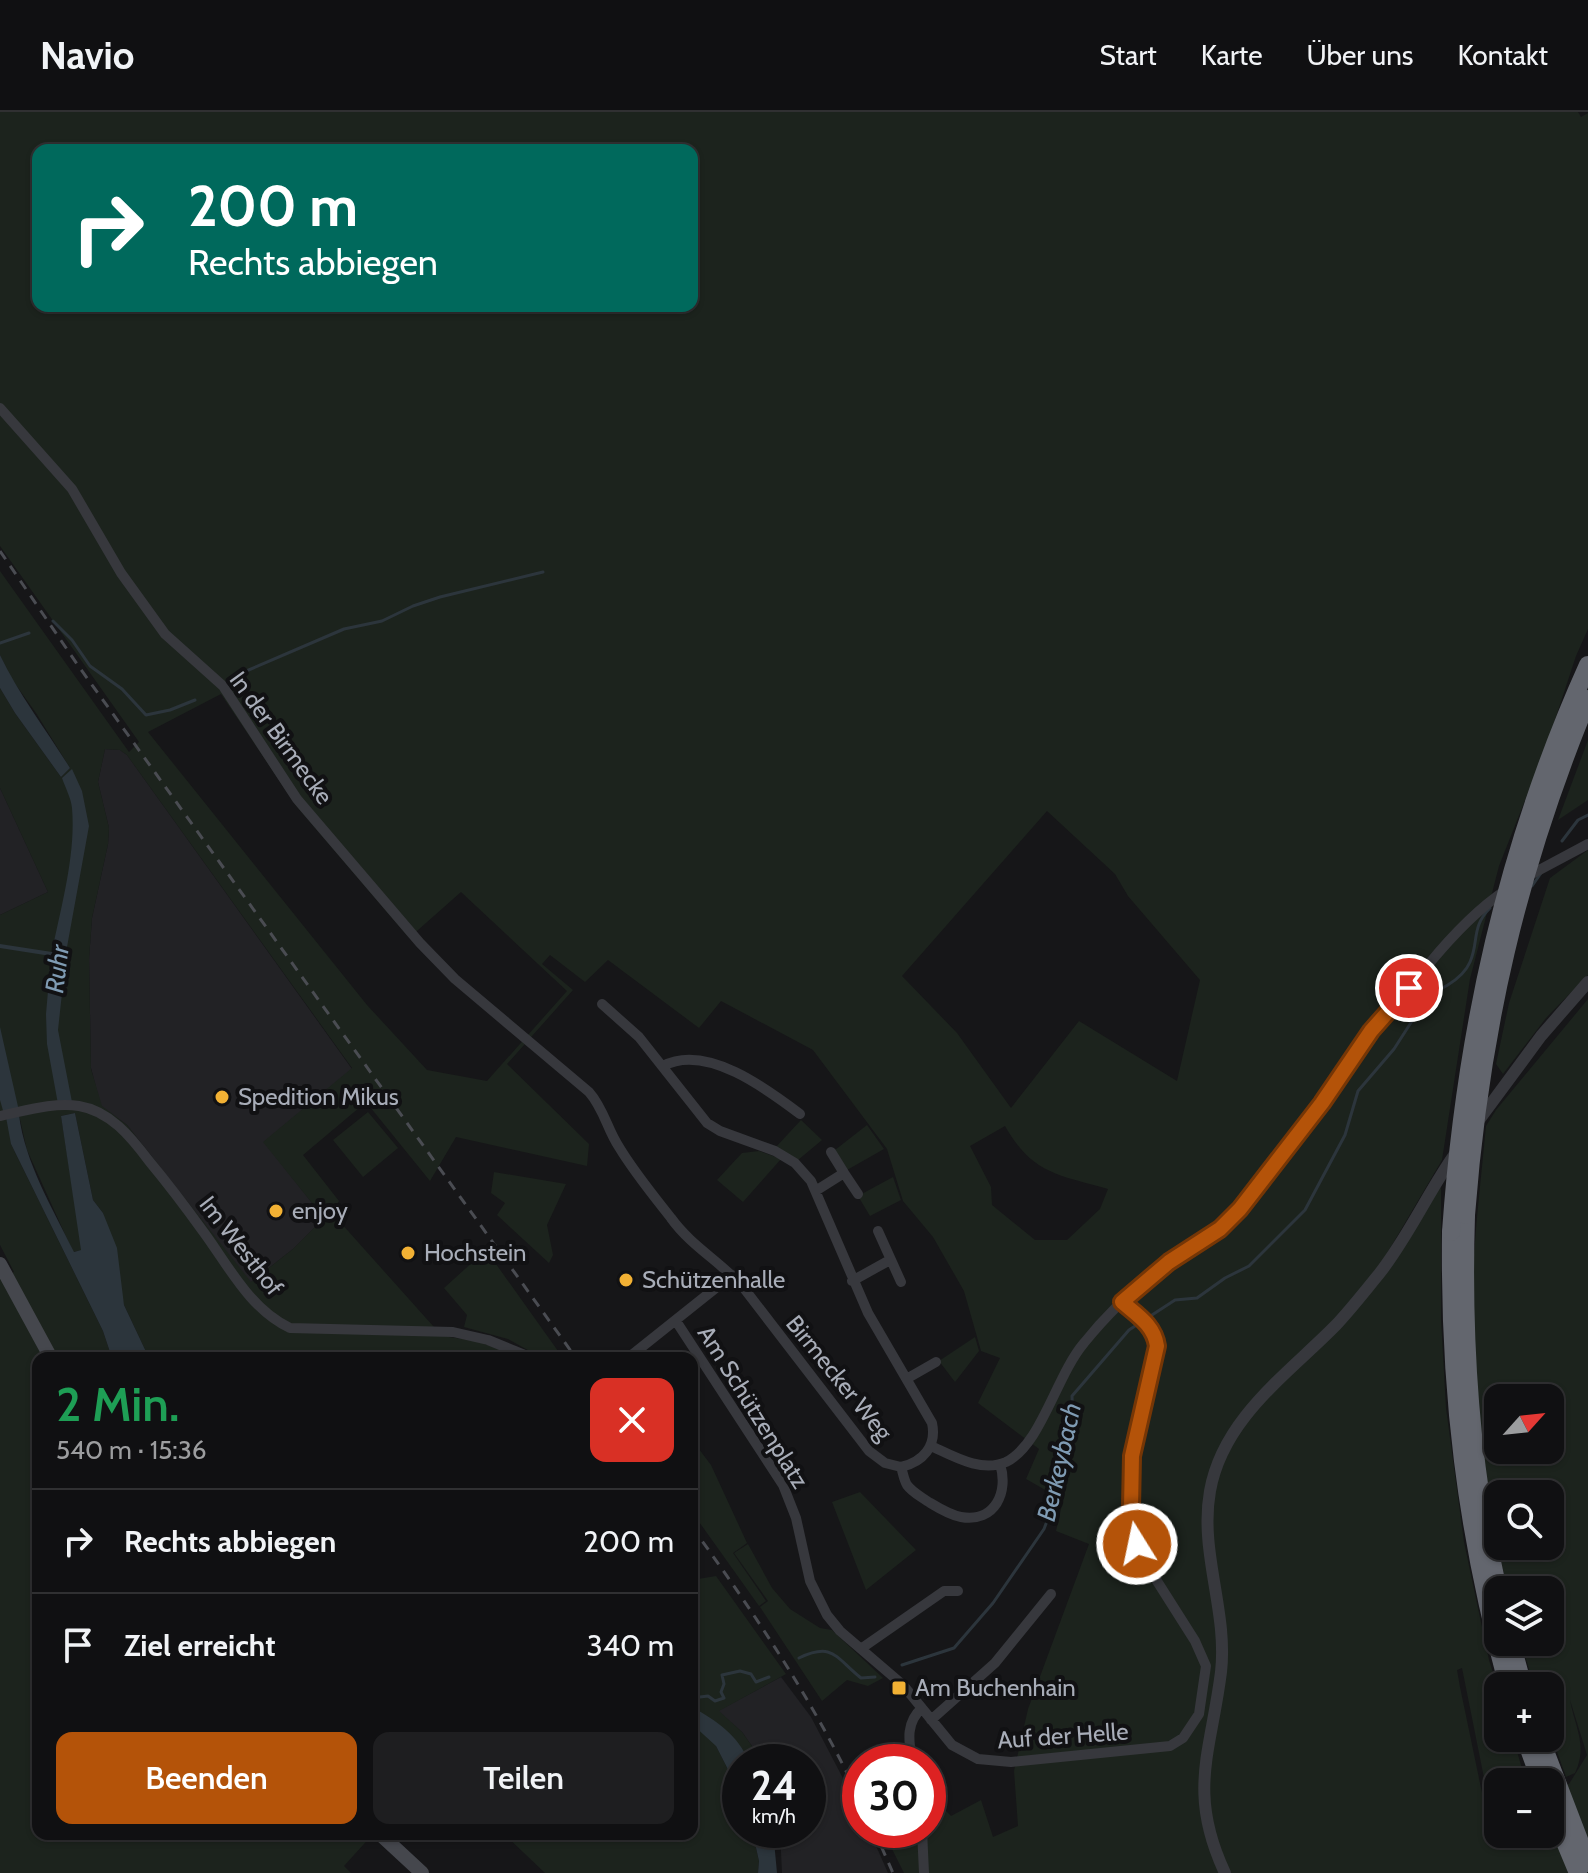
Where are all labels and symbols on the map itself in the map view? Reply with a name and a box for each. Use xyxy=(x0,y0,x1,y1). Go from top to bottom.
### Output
street label: In der Birmecke xyxy=(224,666,339,810)
water label: Ruhr xyxy=(38,942,76,995)
pin xyxy=(1375,954,1443,1022)
place label: Spedition Mikus xyxy=(238,1082,399,1111)
marker: Spedition Mikus xyxy=(213,1088,231,1106)
street label: Im Westhof xyxy=(193,1190,289,1301)
place label: enjoy xyxy=(292,1196,348,1225)
marker: enjoy xyxy=(267,1202,285,1220)
place label: Hochstein xyxy=(424,1238,526,1267)
marker: Hochstein xyxy=(399,1244,417,1262)
place label: Schützenhalle xyxy=(642,1265,785,1294)
marker: Schützenhalle xyxy=(617,1271,635,1289)
street label: Birmecker Weg xyxy=(780,1309,899,1447)
street label: Am Schützenplatz xyxy=(692,1320,815,1493)
north arrow xyxy=(1484,1384,1564,1464)
water label: Berkeybach xyxy=(1030,1400,1088,1524)
position arrow xyxy=(1095,1502,1179,1586)
place label: Am Buchenhain xyxy=(915,1673,1076,1702)
marker: Am Buchenhain xyxy=(890,1679,908,1697)
street label: Auf der Helle xyxy=(996,1716,1130,1755)
speed limit sign: 30 xyxy=(842,1744,946,1848)

